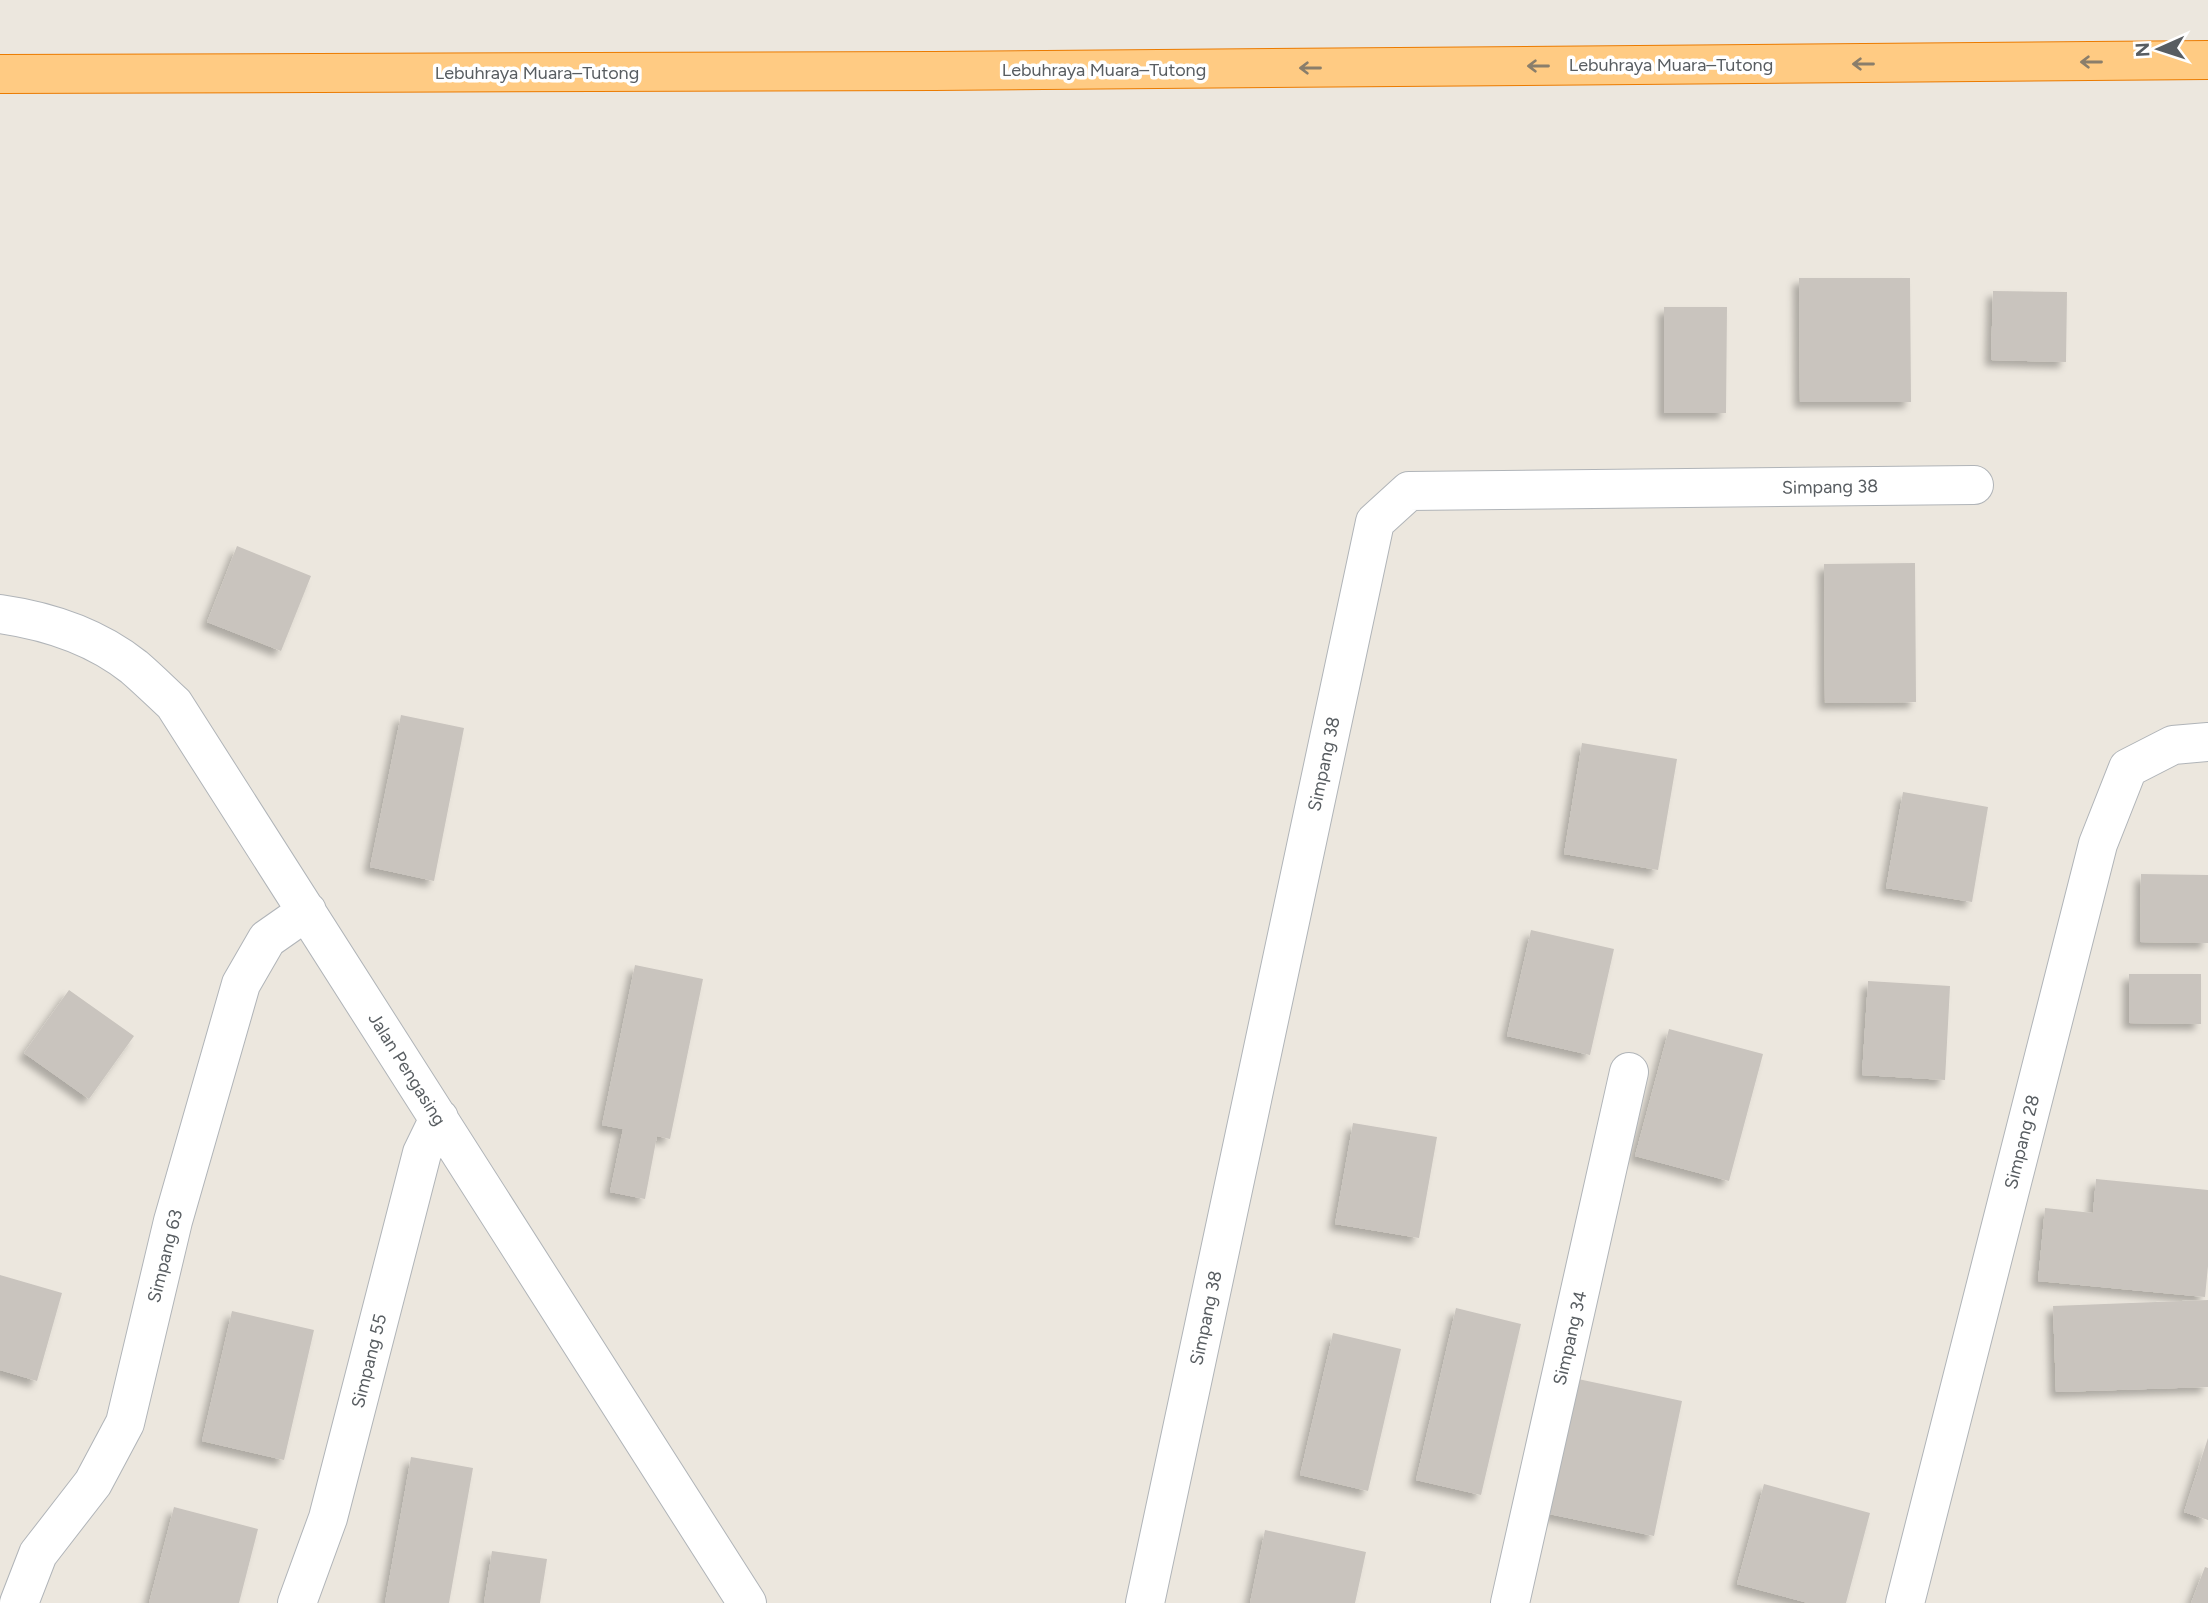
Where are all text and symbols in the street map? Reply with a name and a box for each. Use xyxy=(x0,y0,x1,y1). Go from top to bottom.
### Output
north arrow xyxy=(2124,14,2194,84)
text: N xyxy=(2131,42,2154,58)
street label: Lebuhraya Muara–Tutong xyxy=(1569,54,1773,76)
one-way arrow xyxy=(2080,55,2103,69)
one-way arrow xyxy=(1852,57,1875,71)
street label: Lebuhraya Muara–Tutong xyxy=(1002,59,1206,81)
one-way arrow xyxy=(1527,59,1550,73)
one-way arrow xyxy=(1299,61,1322,75)
street label: Lebuhraya Muara–Tutong xyxy=(435,62,639,84)
street label: Simpang 38 xyxy=(1782,475,1878,499)
street label: Simpang 38 xyxy=(1303,715,1345,813)
street label: Jalan Pengasing xyxy=(363,1008,451,1130)
street label: Simpang 28 xyxy=(2000,1092,2044,1192)
street label: Simpang 63 xyxy=(143,1207,187,1305)
street label: Simpang 38 xyxy=(1185,1269,1227,1367)
street label: Simpang 34 xyxy=(1548,1289,1592,1387)
street label: Simpang 55 xyxy=(347,1312,391,1410)

